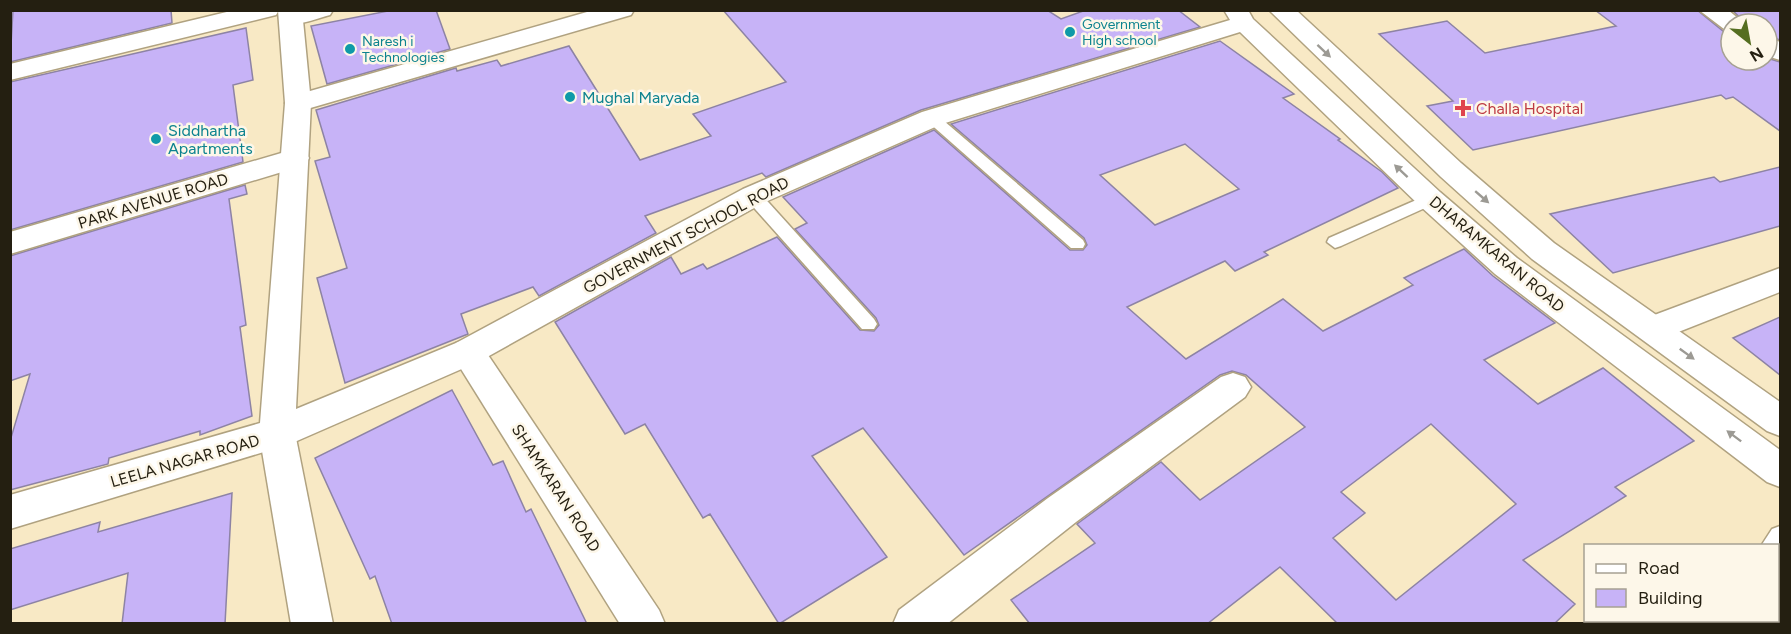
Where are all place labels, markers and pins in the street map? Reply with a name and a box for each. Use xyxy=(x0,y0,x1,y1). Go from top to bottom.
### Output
place label: Government High school xyxy=(1082,16,1161,49)
marker: Government High school xyxy=(1063,25,1077,39)
place label: Naresh i Technologies xyxy=(362,33,445,66)
marker: Naresh i Technologies xyxy=(343,42,357,56)
place label: Mughal Maryada xyxy=(582,88,699,107)
marker: Mughal Maryada xyxy=(563,90,577,104)
marker: Challa Hospital xyxy=(1454,99,1472,117)
place label: Challa Hospital xyxy=(1476,99,1583,118)
place label: Siddhartha Apartments xyxy=(168,121,253,158)
marker: Siddhartha Apartments xyxy=(149,132,163,146)

